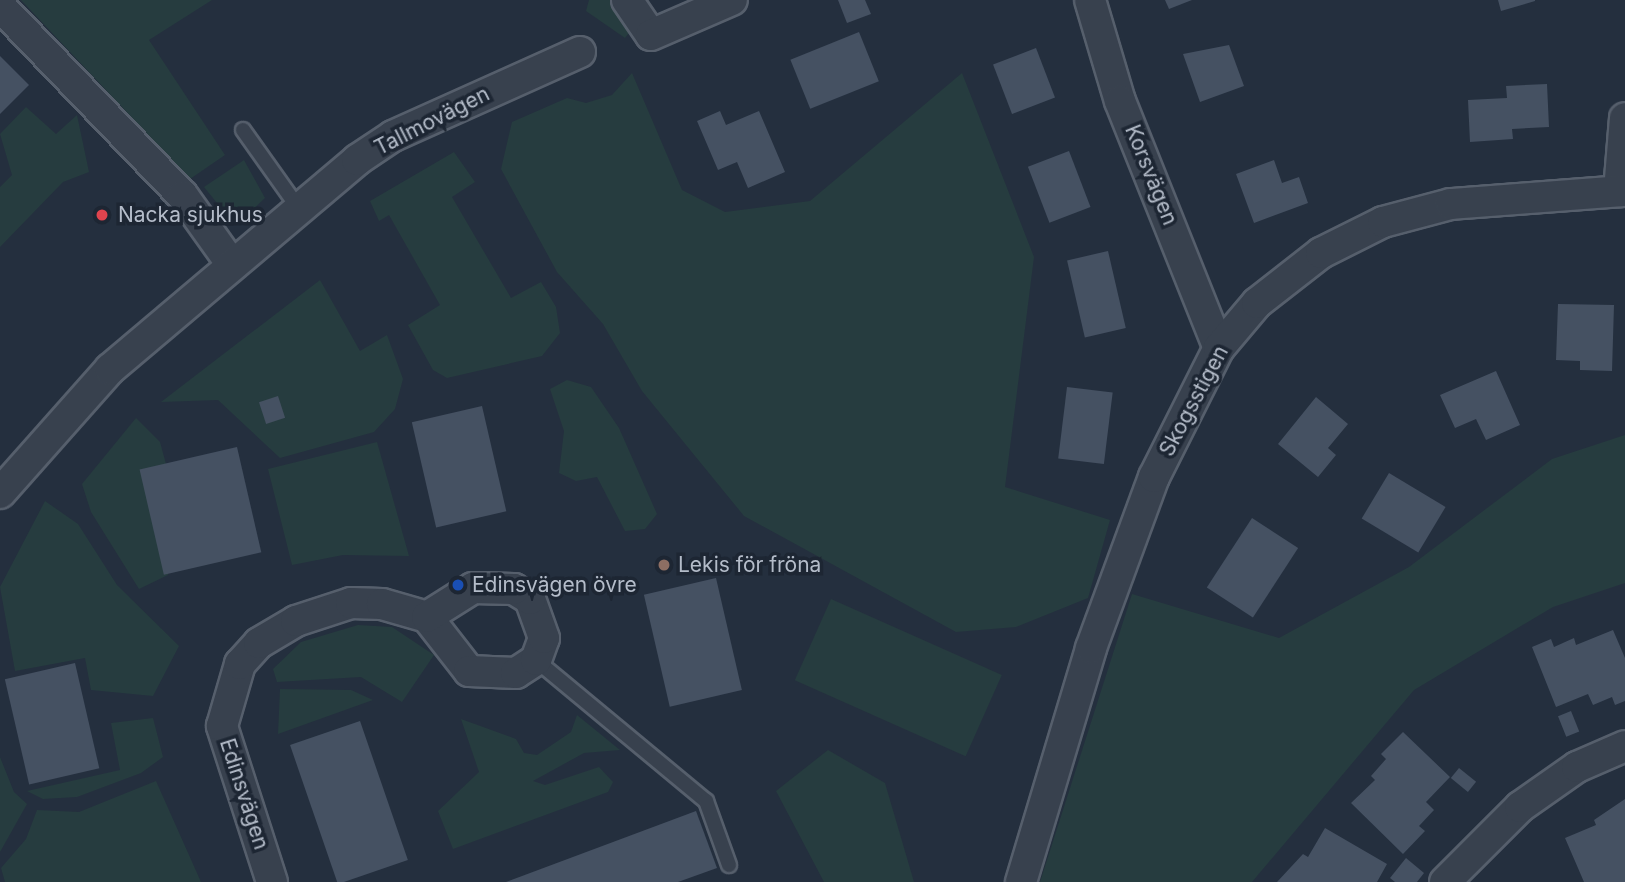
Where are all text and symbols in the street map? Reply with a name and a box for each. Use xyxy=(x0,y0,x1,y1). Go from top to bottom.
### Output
street label: Tallmovägen xyxy=(370,81,494,161)
street label: Korsvägen xyxy=(1119,121,1183,229)
place label: Nacka sjukhus xyxy=(118,202,263,228)
marker: Nacka sjukhus xyxy=(92,205,112,225)
street label: Skogsstigen xyxy=(1154,341,1234,461)
place label: Lekis för fröna xyxy=(678,552,821,578)
marker: Lekis för fröna xyxy=(656,557,672,573)
place label: Edinsvägen övre xyxy=(472,572,637,598)
marker: Edinsvägen övre xyxy=(450,577,466,593)
street label: Edinsvägen xyxy=(214,735,274,853)

